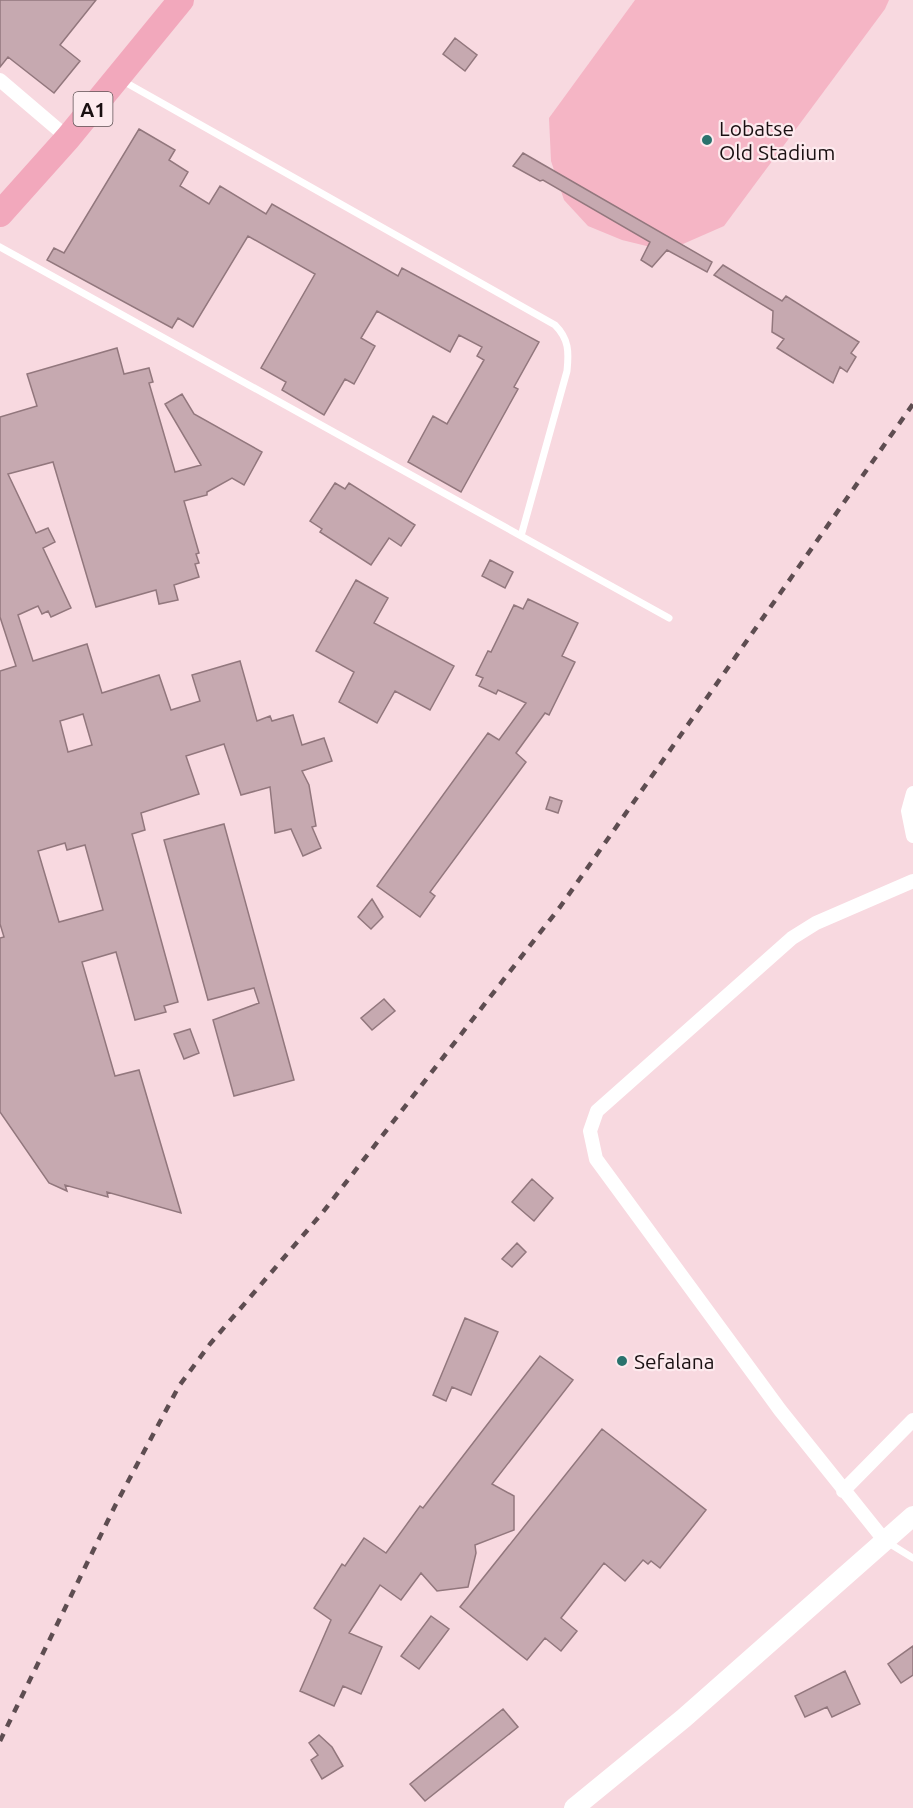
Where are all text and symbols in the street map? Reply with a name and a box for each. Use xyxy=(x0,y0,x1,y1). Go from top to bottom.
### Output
road number: A1 xyxy=(74,92,112,126)
place label: Lobatse Old Stadium xyxy=(719,116,835,164)
marker: Lobatse Old Stadium xyxy=(700,133,714,147)
place label: Sefalana xyxy=(634,1349,715,1373)
marker: Sefalana xyxy=(615,1354,629,1368)

